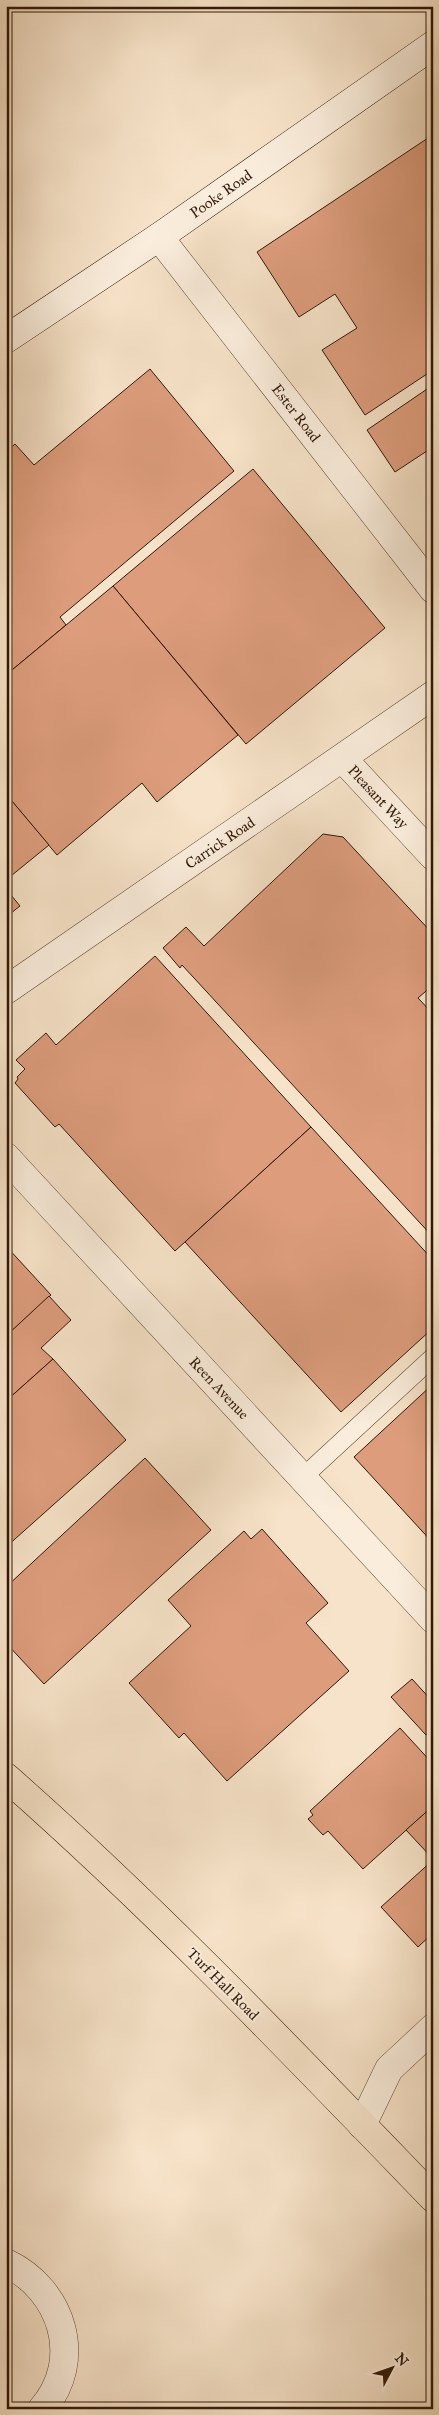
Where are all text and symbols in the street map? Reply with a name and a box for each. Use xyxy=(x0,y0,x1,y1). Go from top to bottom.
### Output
street label: Pooke Road xyxy=(186,166,256,222)
street label: Ester Road xyxy=(268,380,324,446)
street label: Pleasant Way xyxy=(344,762,413,833)
street label: Carrick Road xyxy=(182,813,259,873)
street label: Reen Avenue xyxy=(185,1353,253,1423)
street label: Turf Hall Road xyxy=(183,1944,263,2024)
north arrow xyxy=(366,2342,416,2392)
text: N xyxy=(391,2350,412,2370)

